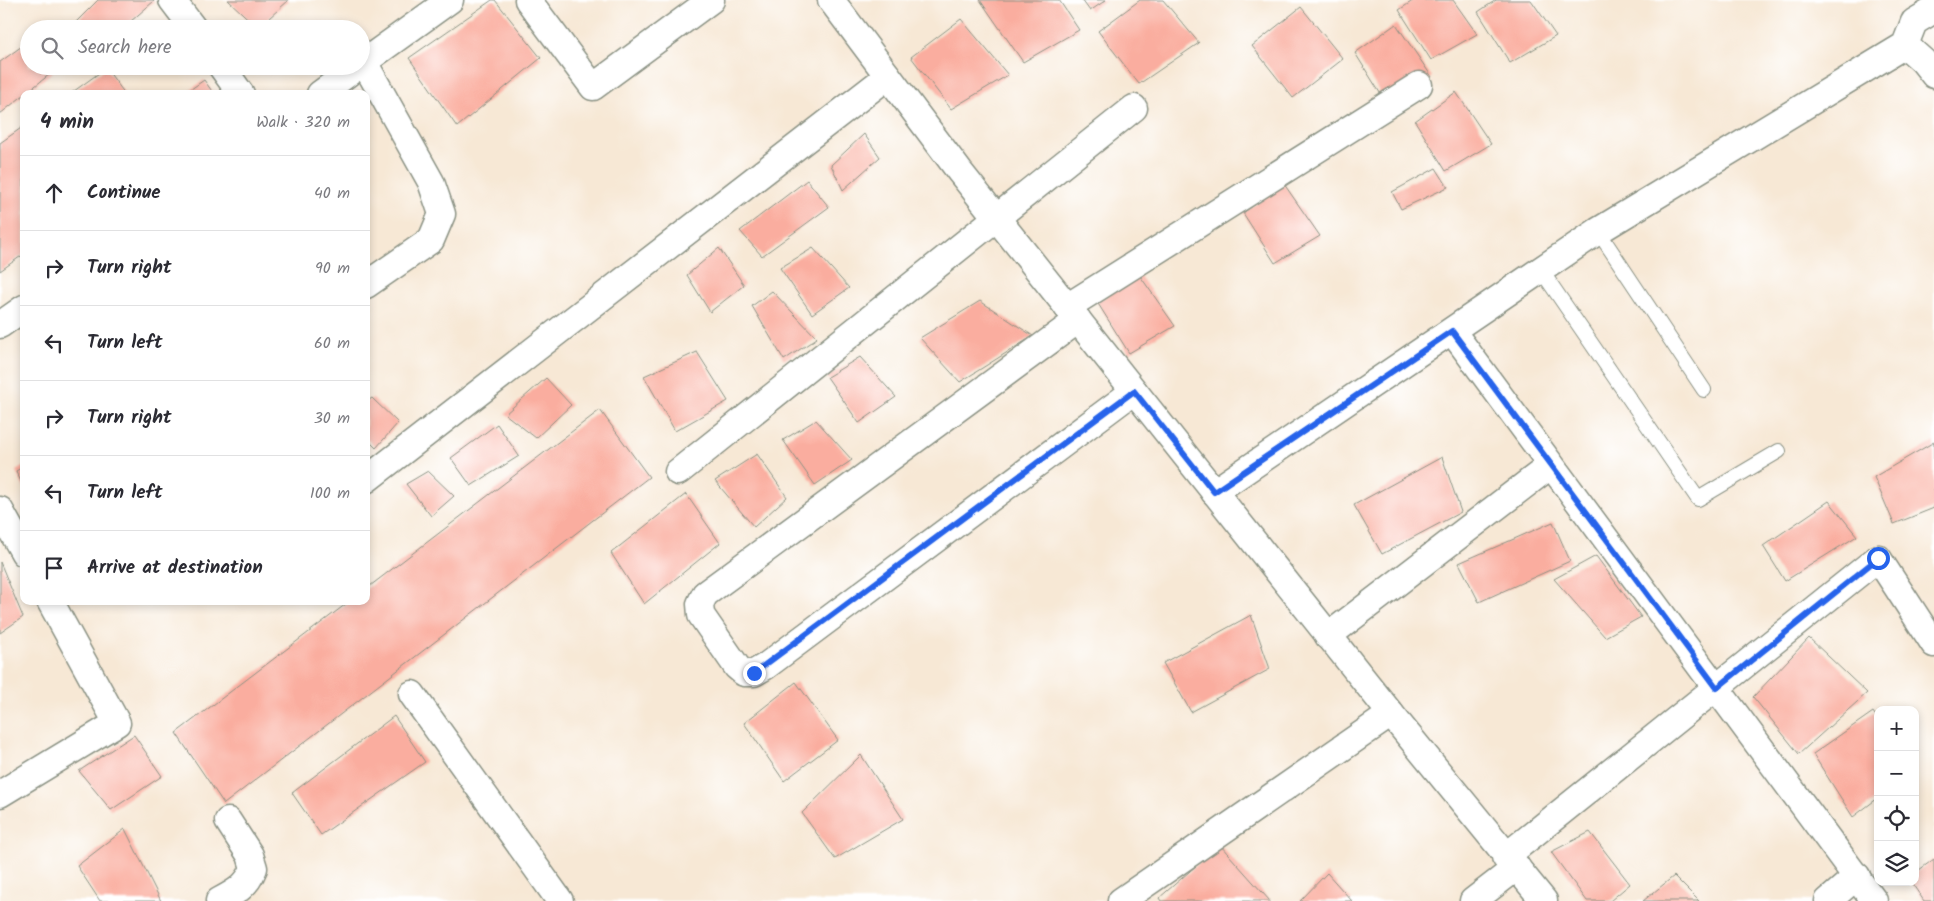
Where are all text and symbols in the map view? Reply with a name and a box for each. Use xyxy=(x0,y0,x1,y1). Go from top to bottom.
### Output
search box xyxy=(20,20,370,75)
text: Search here xyxy=(78,33,172,63)
icon: search xyxy=(38,34,66,62)
text: 4 min xyxy=(40,106,94,139)
text: Walk · 320 m xyxy=(256,110,350,135)
text: Continue xyxy=(87,178,160,208)
icon: ahead xyxy=(40,179,68,207)
text: 40 m xyxy=(314,181,350,206)
text: Turn right xyxy=(87,253,172,283)
icon: right xyxy=(40,254,68,282)
text: 90 m xyxy=(315,256,350,281)
text: Turn left xyxy=(87,328,162,358)
icon: left xyxy=(40,329,68,357)
text: 60 m xyxy=(314,331,350,356)
text: Turn right xyxy=(87,403,172,433)
icon: right xyxy=(40,404,68,432)
text: 30 m xyxy=(314,406,350,431)
text: Turn left xyxy=(87,478,162,508)
icon: left xyxy=(40,479,68,507)
text: 100 m xyxy=(310,481,350,506)
route start xyxy=(1867,547,1890,570)
text: Arrive at destination xyxy=(87,553,263,583)
icon: arrive xyxy=(40,554,68,582)
route end xyxy=(743,662,766,685)
map controls xyxy=(1874,706,1919,886)
button: + xyxy=(1874,706,1919,751)
button: − xyxy=(1874,751,1919,796)
button: locate xyxy=(1874,796,1919,841)
button: layers xyxy=(1874,841,1919,886)

